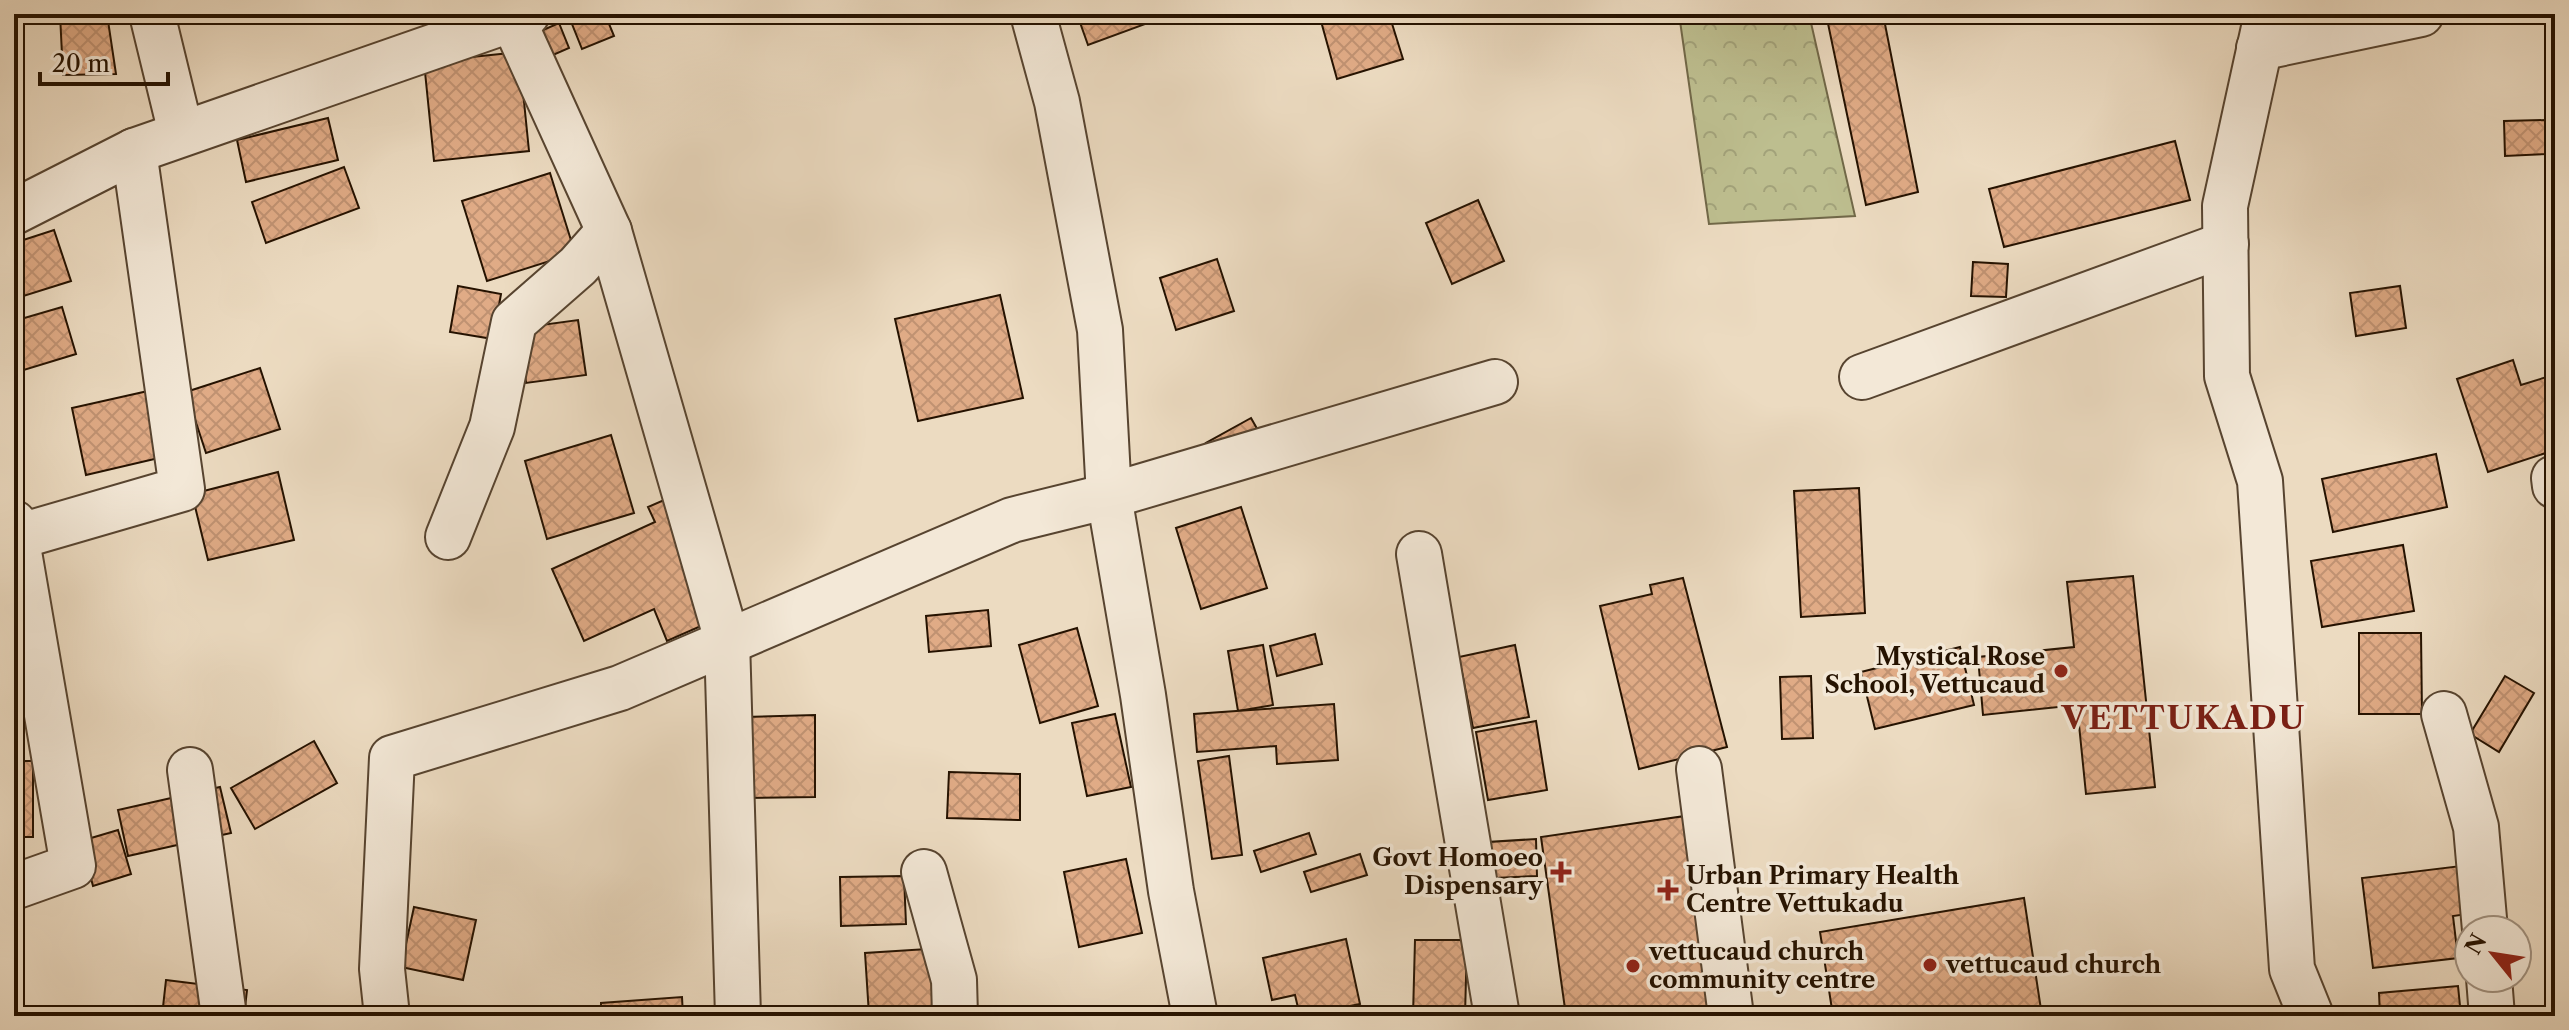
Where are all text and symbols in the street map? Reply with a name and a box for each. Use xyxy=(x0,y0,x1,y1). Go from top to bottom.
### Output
scale bar xyxy=(40,36,168,86)
text: 20 m xyxy=(52,49,110,78)
place label: Mystical Rose School, Vettucaud xyxy=(1824,642,2045,699)
marker: Mystical Rose School, Vettucaud xyxy=(2052,662,2070,680)
district label: VETTUKADU xyxy=(2060,698,2307,737)
place label: Govt Homoeo Dispensary xyxy=(1372,843,1544,900)
marker: Govt Homoeo Dispensary xyxy=(1550,861,1572,883)
place label: Urban Primary Health Centre Vettukadu xyxy=(1686,861,1960,918)
marker: Urban Primary Health Centre Vettukadu xyxy=(1657,879,1679,901)
north arrow xyxy=(2453,914,2533,994)
text: N xyxy=(2460,929,2493,959)
place label: vettucaud church community centre xyxy=(1648,937,1875,994)
place label: vettucaud church xyxy=(1945,950,2162,979)
marker: vettucaud church xyxy=(1921,956,1939,974)
marker: vettucaud church community centre xyxy=(1624,957,1642,975)

